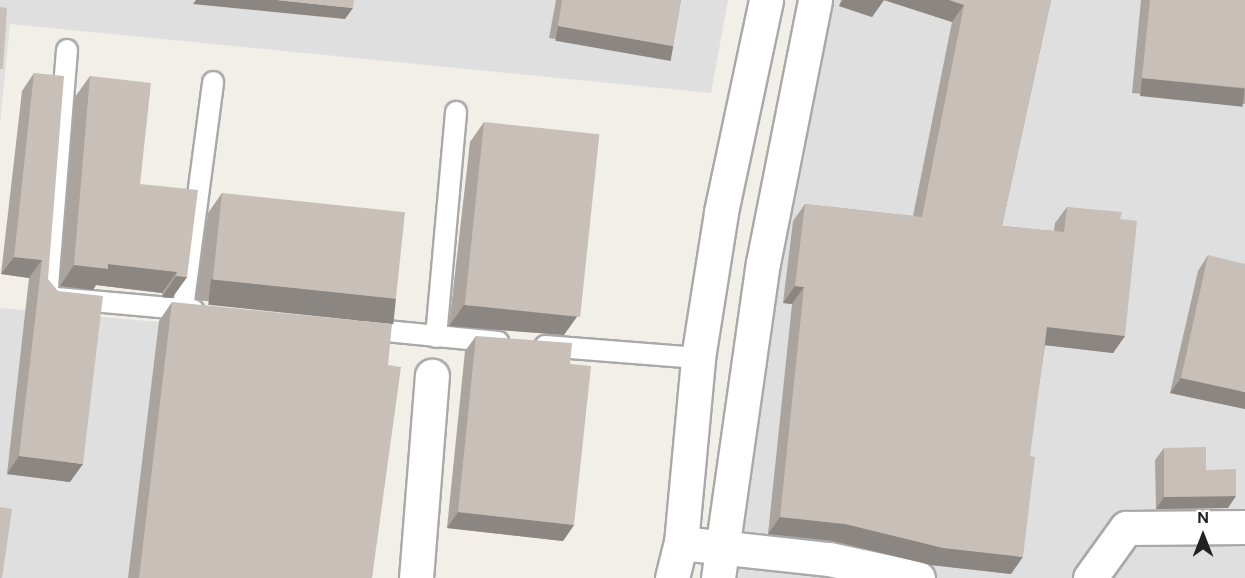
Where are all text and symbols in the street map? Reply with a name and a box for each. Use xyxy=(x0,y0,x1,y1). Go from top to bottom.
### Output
north arrow xyxy=(1173,506,1233,566)
text: N xyxy=(1197,507,1209,528)

